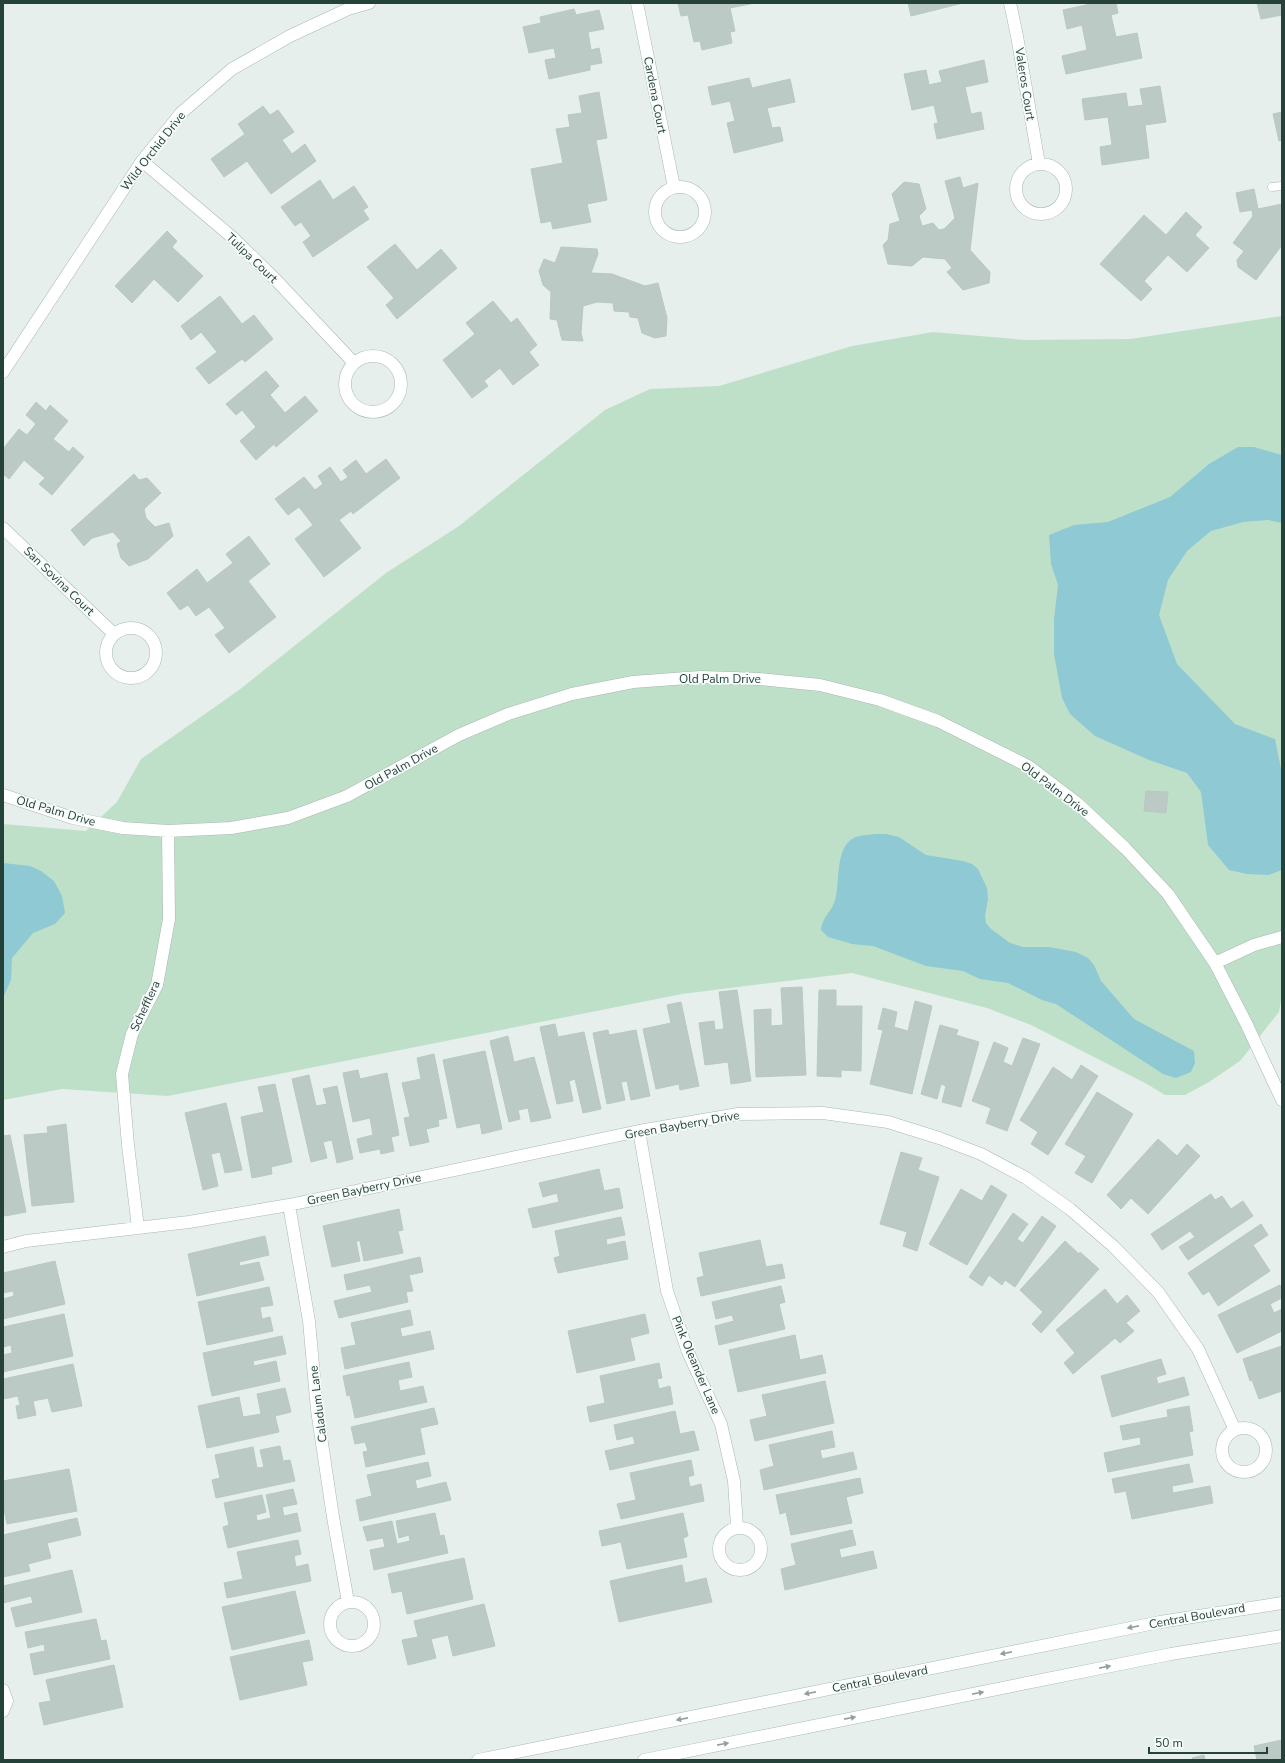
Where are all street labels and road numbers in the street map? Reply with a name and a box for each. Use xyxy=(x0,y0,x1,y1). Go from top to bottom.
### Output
street label: Valeros Court xyxy=(1011,45,1039,122)
street label: Cardena Court xyxy=(640,55,670,136)
street label: Wild Orchid Drive xyxy=(117,108,189,194)
street label: Tulipa Court xyxy=(223,229,282,287)
street label: San Sovina Court xyxy=(20,543,98,620)
street label: Old Palm Drive xyxy=(679,671,761,687)
street label: Old Palm Drive xyxy=(361,740,441,794)
street label: Old Palm Drive xyxy=(1018,758,1092,820)
street label: Old Palm Drive xyxy=(14,792,98,830)
street label: Schefflera xyxy=(126,978,164,1034)
street label: Green Bayberry Drive xyxy=(623,1107,741,1143)
street label: Green Bayberry Drive xyxy=(305,1169,423,1209)
street label: Pink Oleander Lane xyxy=(668,1313,724,1417)
street label: Caladum Lane xyxy=(305,1365,331,1443)
street label: Central Boulevard xyxy=(1148,1600,1246,1632)
street label: Central Boulevard xyxy=(831,1662,929,1696)

